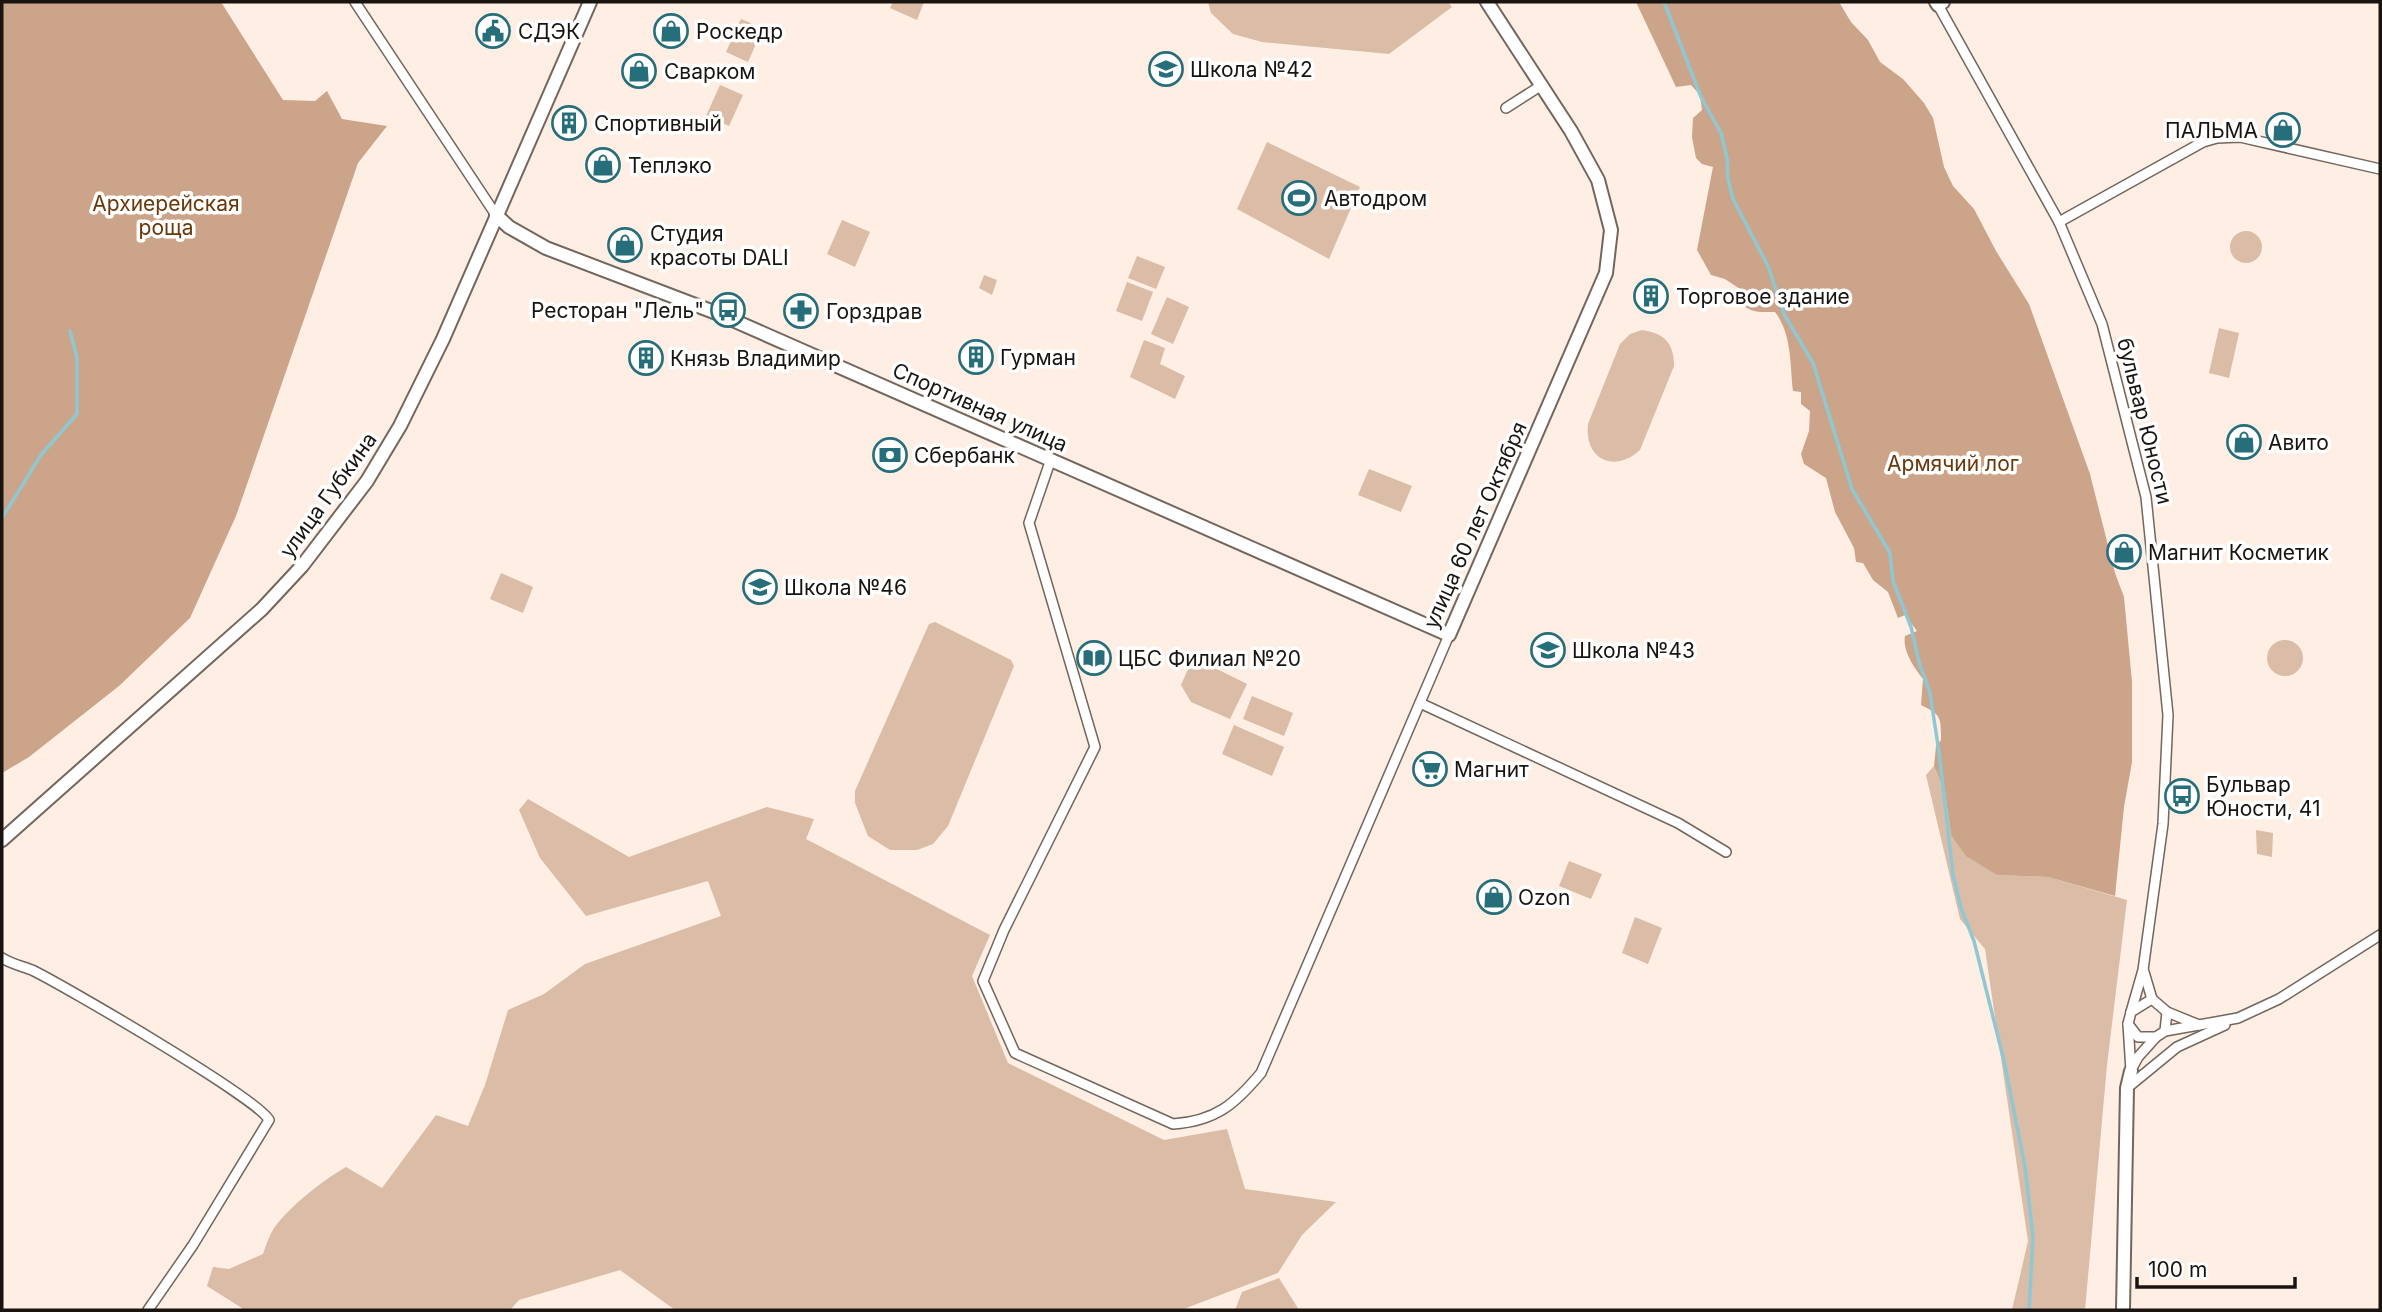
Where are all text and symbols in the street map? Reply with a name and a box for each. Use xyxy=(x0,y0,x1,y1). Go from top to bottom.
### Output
public building icon: СДЭК xyxy=(474,12,512,50)
shop icon: Роскедр xyxy=(652,12,690,50)
place label: СДЭК xyxy=(518,19,580,44)
place label: Роскедр xyxy=(696,19,783,44)
school or university icon: Школа №42 xyxy=(1147,50,1185,88)
shop icon: Сварком xyxy=(620,52,658,90)
place label: Школа №42 xyxy=(1190,57,1313,82)
place label: Сварком xyxy=(664,59,756,84)
building icon: Спортивный xyxy=(550,104,588,142)
place label: Спортивный xyxy=(594,111,722,136)
shop icon: ПАЛЬМА xyxy=(2264,111,2302,149)
place label: ПАЛЬМА xyxy=(2165,118,2258,143)
shop icon: Теплэко xyxy=(584,146,622,184)
place label: Теплэко xyxy=(628,153,712,178)
sports icon: Автодром xyxy=(1280,179,1318,217)
place label: Автодром xyxy=(1324,186,1427,211)
park label: Архиерейская роща xyxy=(92,191,240,240)
place label: Студия красоты DALI xyxy=(650,221,789,270)
shop icon: Студия красоты DALI xyxy=(606,226,644,264)
building icon: Торговое здание xyxy=(1632,277,1670,315)
place label: Торговое здание xyxy=(1676,284,1850,309)
bus stop icon: Ресторан "Лель" xyxy=(709,291,747,329)
pharmacy icon: Горздрав xyxy=(782,292,820,330)
place label: Ресторан "Лель" xyxy=(531,298,704,323)
place label: Горздрав xyxy=(826,299,922,324)
street label: бульвар Юности xyxy=(2112,335,2178,507)
building icon: Гурман xyxy=(957,338,995,376)
building icon: Князь Владимир xyxy=(627,339,665,377)
place label: Гурман xyxy=(1000,345,1076,370)
place label: Князь Владимир xyxy=(670,346,841,371)
street label: Спортивная улица xyxy=(889,357,1071,457)
street label: улица 60 лет Октября xyxy=(1418,418,1532,632)
shop icon: Авито xyxy=(2225,423,2263,461)
street label: улица Губкина xyxy=(274,428,382,562)
place label: Авито xyxy=(2268,430,2329,455)
bank icon: Сбербанк xyxy=(871,436,909,474)
place label: Сбербанк xyxy=(914,443,1016,468)
park label: Армячий лог xyxy=(1887,451,2019,476)
shop icon: Магнит Косметик xyxy=(2105,533,2143,571)
place label: Магнит Косметик xyxy=(2148,540,2330,565)
school or university icon: Школа №46 xyxy=(741,568,779,606)
place label: Школа №46 xyxy=(784,575,907,600)
school or university icon: Школа №43 xyxy=(1529,631,1567,669)
place label: Школа №43 xyxy=(1572,638,1695,663)
library icon: ЦБС Филиал №20 xyxy=(1075,639,1113,677)
place label: ЦБС Филиал №20 xyxy=(1118,646,1301,671)
supermarket icon: Магнит xyxy=(1411,750,1449,788)
place label: Магнит xyxy=(1454,757,1529,782)
place label: Бульвар Юности, 41 xyxy=(2206,772,2321,821)
bus stop icon: Бульвар Юности, 41 xyxy=(2163,777,2201,815)
shop icon: Ozon xyxy=(1475,878,1513,916)
place label: Ozon xyxy=(1518,885,1570,910)
scale bar xyxy=(2137,1246,2294,1290)
text: 100 m xyxy=(2148,1257,2207,1282)

